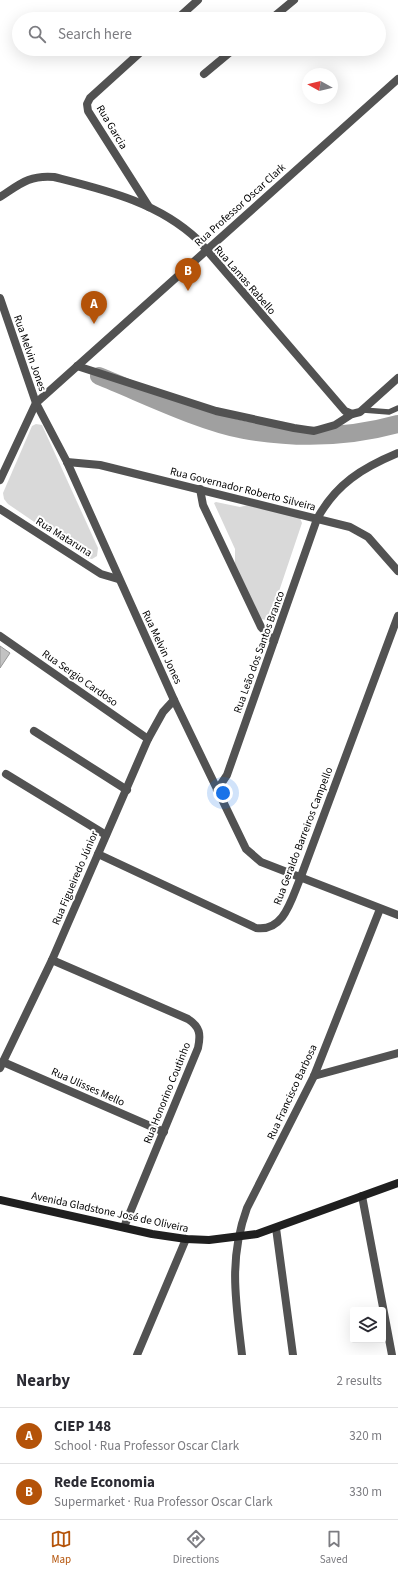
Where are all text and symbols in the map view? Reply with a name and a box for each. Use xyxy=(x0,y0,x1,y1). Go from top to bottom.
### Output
search box xyxy=(12,12,386,56)
icon: search xyxy=(26,23,48,45)
text: Search here xyxy=(58,24,132,45)
north arrow xyxy=(302,68,338,104)
street label: Rua Garcia xyxy=(93,102,131,152)
street label: Rua Professor Oscar Clark xyxy=(191,160,289,250)
street label: Rua Lamas Rabello xyxy=(211,242,279,318)
pin: B xyxy=(175,258,201,291)
pin: A xyxy=(81,291,107,324)
street label: Rua Melvin Jones xyxy=(10,313,50,393)
street label: Rua Governador Roberto Silveira xyxy=(169,464,317,514)
street label: Rua Mataruna xyxy=(33,514,95,560)
street label: Rua Leão dos Santos Branco xyxy=(230,589,288,715)
street label: Rua Melvin Jones xyxy=(138,608,186,687)
street label: Rua Sergio Cardoso xyxy=(39,646,121,710)
street label: Rua Geraldo Barreiros Campello xyxy=(270,765,336,907)
your location xyxy=(213,783,233,803)
street label: Rua Figueiredo Júnior xyxy=(48,828,102,927)
street label: Rua Honorino Coutinho xyxy=(140,1040,194,1146)
street label: Rua Francisco Barbosa xyxy=(263,1042,321,1142)
street label: Rua Ulisses Mello xyxy=(49,1064,127,1110)
street label: Avenida Gladstone José de Oliveira xyxy=(30,1188,190,1236)
map controls xyxy=(350,1307,386,1343)
button: layers xyxy=(350,1307,386,1343)
text: Nearby xyxy=(16,1369,70,1393)
text: 2 results xyxy=(337,1372,382,1390)
text: CIEP 148 xyxy=(54,1416,111,1437)
text: A xyxy=(25,1427,33,1445)
text: 320 m xyxy=(349,1427,382,1445)
text: School · Rua Professor Oscar Clark xyxy=(54,1437,239,1455)
text: Rede Economia xyxy=(54,1472,155,1493)
text: B xyxy=(25,1483,33,1501)
text: 330 m xyxy=(349,1483,382,1501)
text: Supermarket · Rua Professor Oscar Clark xyxy=(54,1493,273,1511)
tab: Map xyxy=(50,1528,72,1567)
tab: Directions xyxy=(173,1528,219,1567)
tab: Saved xyxy=(320,1528,348,1567)

